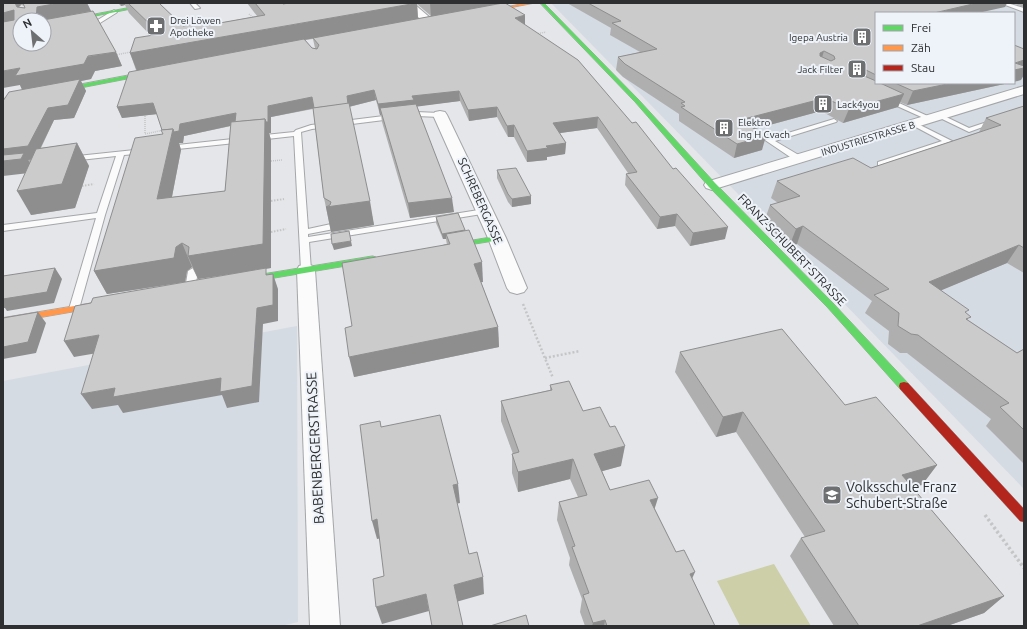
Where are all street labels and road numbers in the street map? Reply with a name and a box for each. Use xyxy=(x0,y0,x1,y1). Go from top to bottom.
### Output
street label: INDUSTRIESTRASSE B xyxy=(820,119,916,158)
street label: SCHREBERGASSE xyxy=(456,156,505,246)
street label: FRANZ-SCHUBERT-STRASSE xyxy=(736,191,849,308)
street label: BABENBERGERSTRASSE xyxy=(303,372,327,524)

